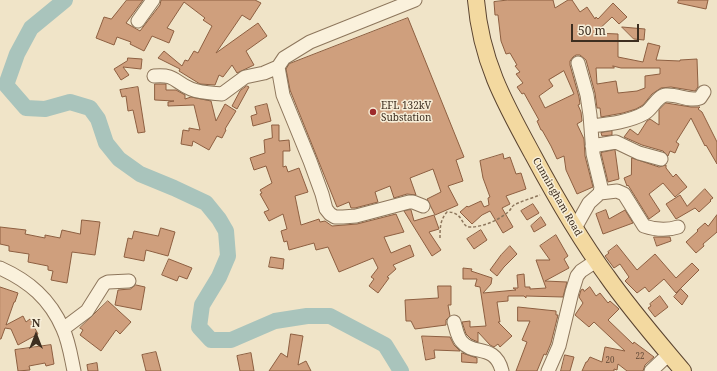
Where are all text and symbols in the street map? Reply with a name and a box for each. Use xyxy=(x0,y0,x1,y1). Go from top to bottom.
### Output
scale bar xyxy=(573,16,641,42)
text: 50 m xyxy=(578,22,606,39)
place label: EFL 132kV Substation xyxy=(381,100,432,124)
marker: EFL 132kV Substation xyxy=(368,107,378,117)
street label: Cunningham Road xyxy=(530,156,584,238)
north arrow xyxy=(16,315,56,355)
text: N xyxy=(32,315,40,330)
house number: 22 xyxy=(636,352,644,362)
house number: 20 xyxy=(606,356,614,366)

